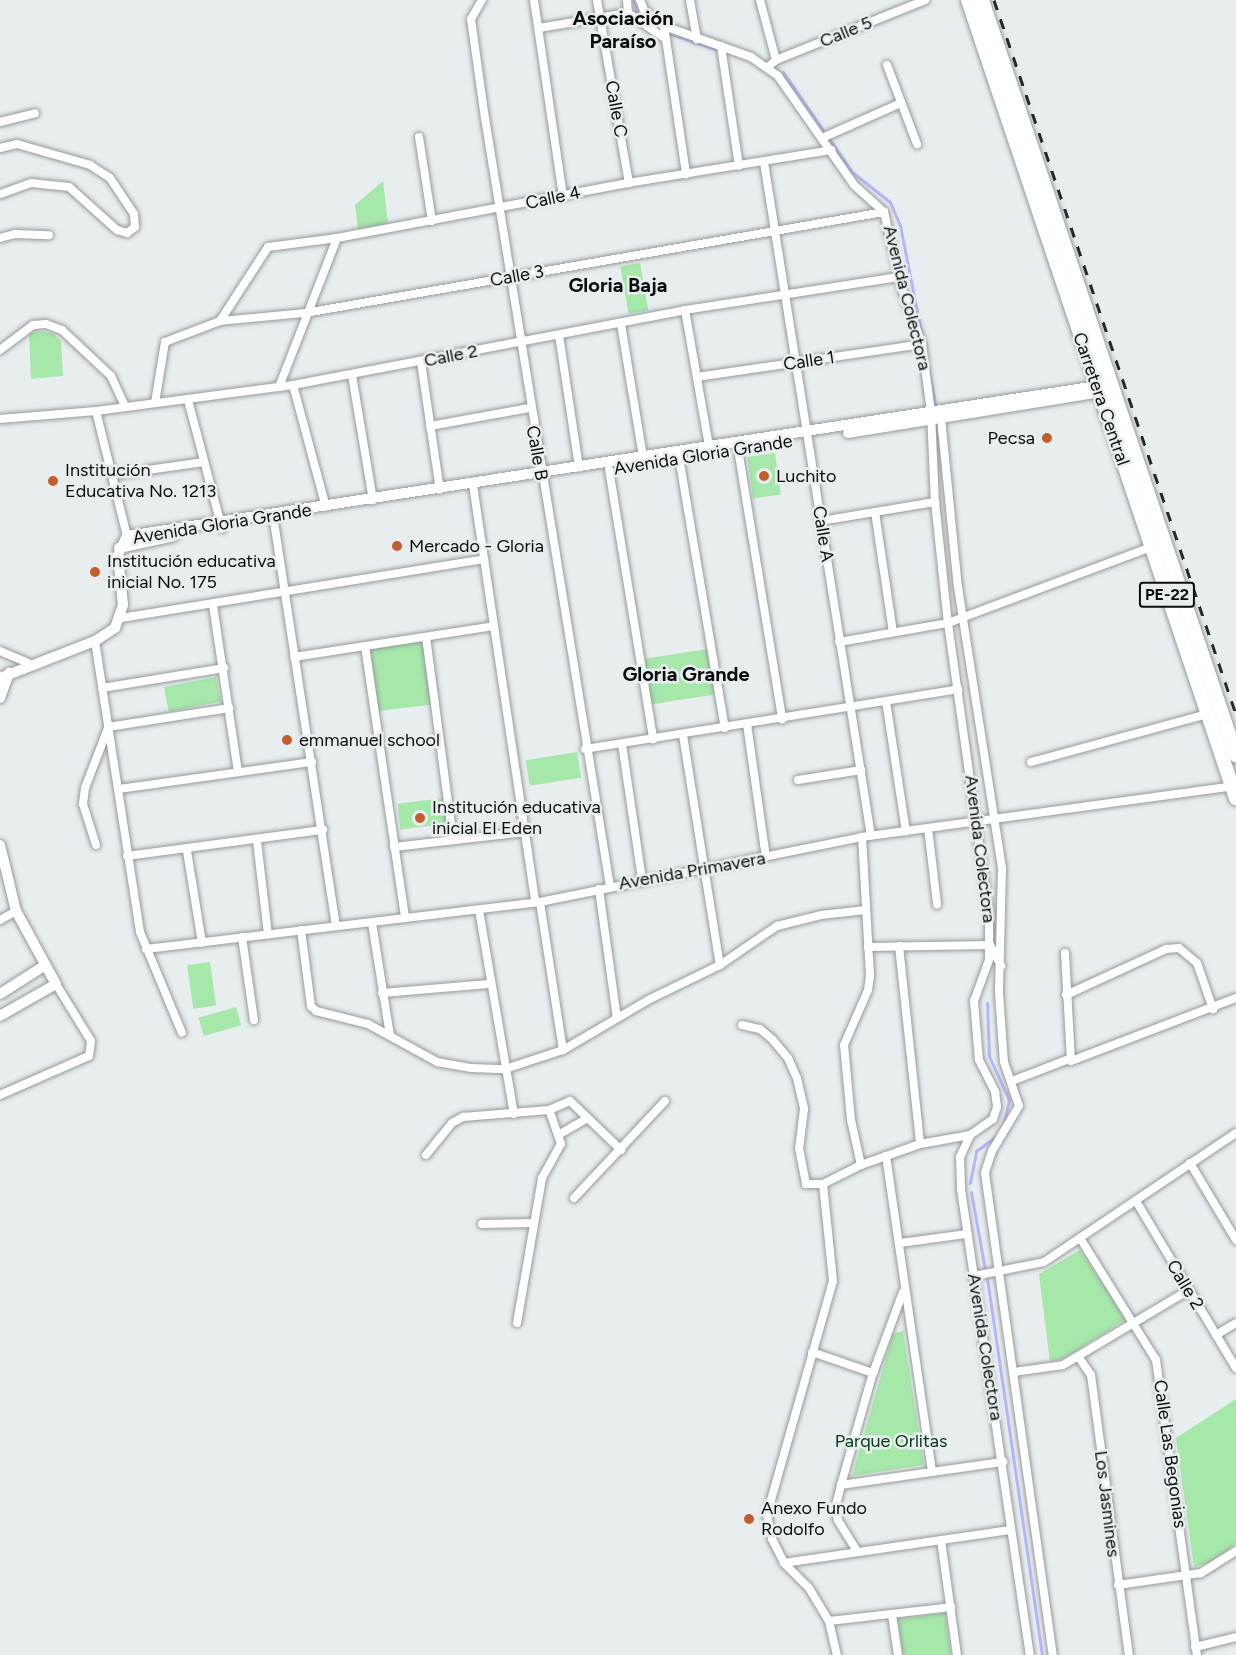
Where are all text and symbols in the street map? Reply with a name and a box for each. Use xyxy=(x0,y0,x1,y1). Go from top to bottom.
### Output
district label: Asociación Paraíso xyxy=(572,6,674,53)
street label: Calle 5 xyxy=(817,12,875,52)
street label: Calle C xyxy=(600,79,632,139)
street label: Calle 4 xyxy=(524,182,582,214)
street label: Avenida Colectora xyxy=(879,223,935,373)
street label: Calle 3 xyxy=(488,261,546,291)
district label: Gloria Baja xyxy=(568,273,668,297)
street label: Carretera Central xyxy=(1068,330,1134,468)
street label: Calle 2 xyxy=(422,340,480,372)
street label: Calle 1 xyxy=(782,347,836,375)
street label: Calle B xyxy=(522,424,552,482)
place label: Pecsa xyxy=(988,427,1035,449)
street label: Avenida Gloria Grande xyxy=(612,430,794,480)
marker: Pecsa xyxy=(1040,431,1054,445)
place label: Institución Educativa No. 1213 xyxy=(65,460,216,502)
place label: Luchito xyxy=(776,465,837,487)
marker: Luchito xyxy=(757,469,771,483)
marker: Institución Educativa No. 1213 xyxy=(46,474,60,488)
street label: Avenida Gloria Grande xyxy=(131,499,313,549)
street label: Calle A xyxy=(808,504,838,564)
place label: Mercado - Gloria xyxy=(409,535,544,557)
marker: Mercado - Gloria xyxy=(390,539,404,553)
place label: Institución educativa inicial No. 175 xyxy=(107,551,276,594)
marker: Institución educativa inicial No. 175 xyxy=(88,565,102,579)
road number: PE-22 xyxy=(1138,582,1196,608)
district label: Gloria Grande xyxy=(622,662,750,686)
place label: emmanuel school xyxy=(299,729,440,751)
marker: emmanuel school xyxy=(280,733,294,747)
street label: Avenida Colectora xyxy=(960,774,1000,924)
place label: Institución educativa inicial El Eden xyxy=(432,797,601,840)
marker: Institución educativa inicial El Eden xyxy=(413,811,427,825)
street label: Avenida Primavera xyxy=(617,847,767,895)
street label: Calle 2 xyxy=(1162,1256,1208,1314)
street label: Avenida Colectora xyxy=(963,1272,1007,1422)
street label: Calle Las Begonias xyxy=(1149,1379,1191,1529)
park label: Parque Orlitas xyxy=(835,1430,947,1452)
street label: Los Jasmines xyxy=(1090,1449,1124,1559)
place label: Anexo Fundo Rodolfo xyxy=(761,1498,867,1540)
marker: Anexo Fundo Rodolfo xyxy=(742,1512,756,1526)

